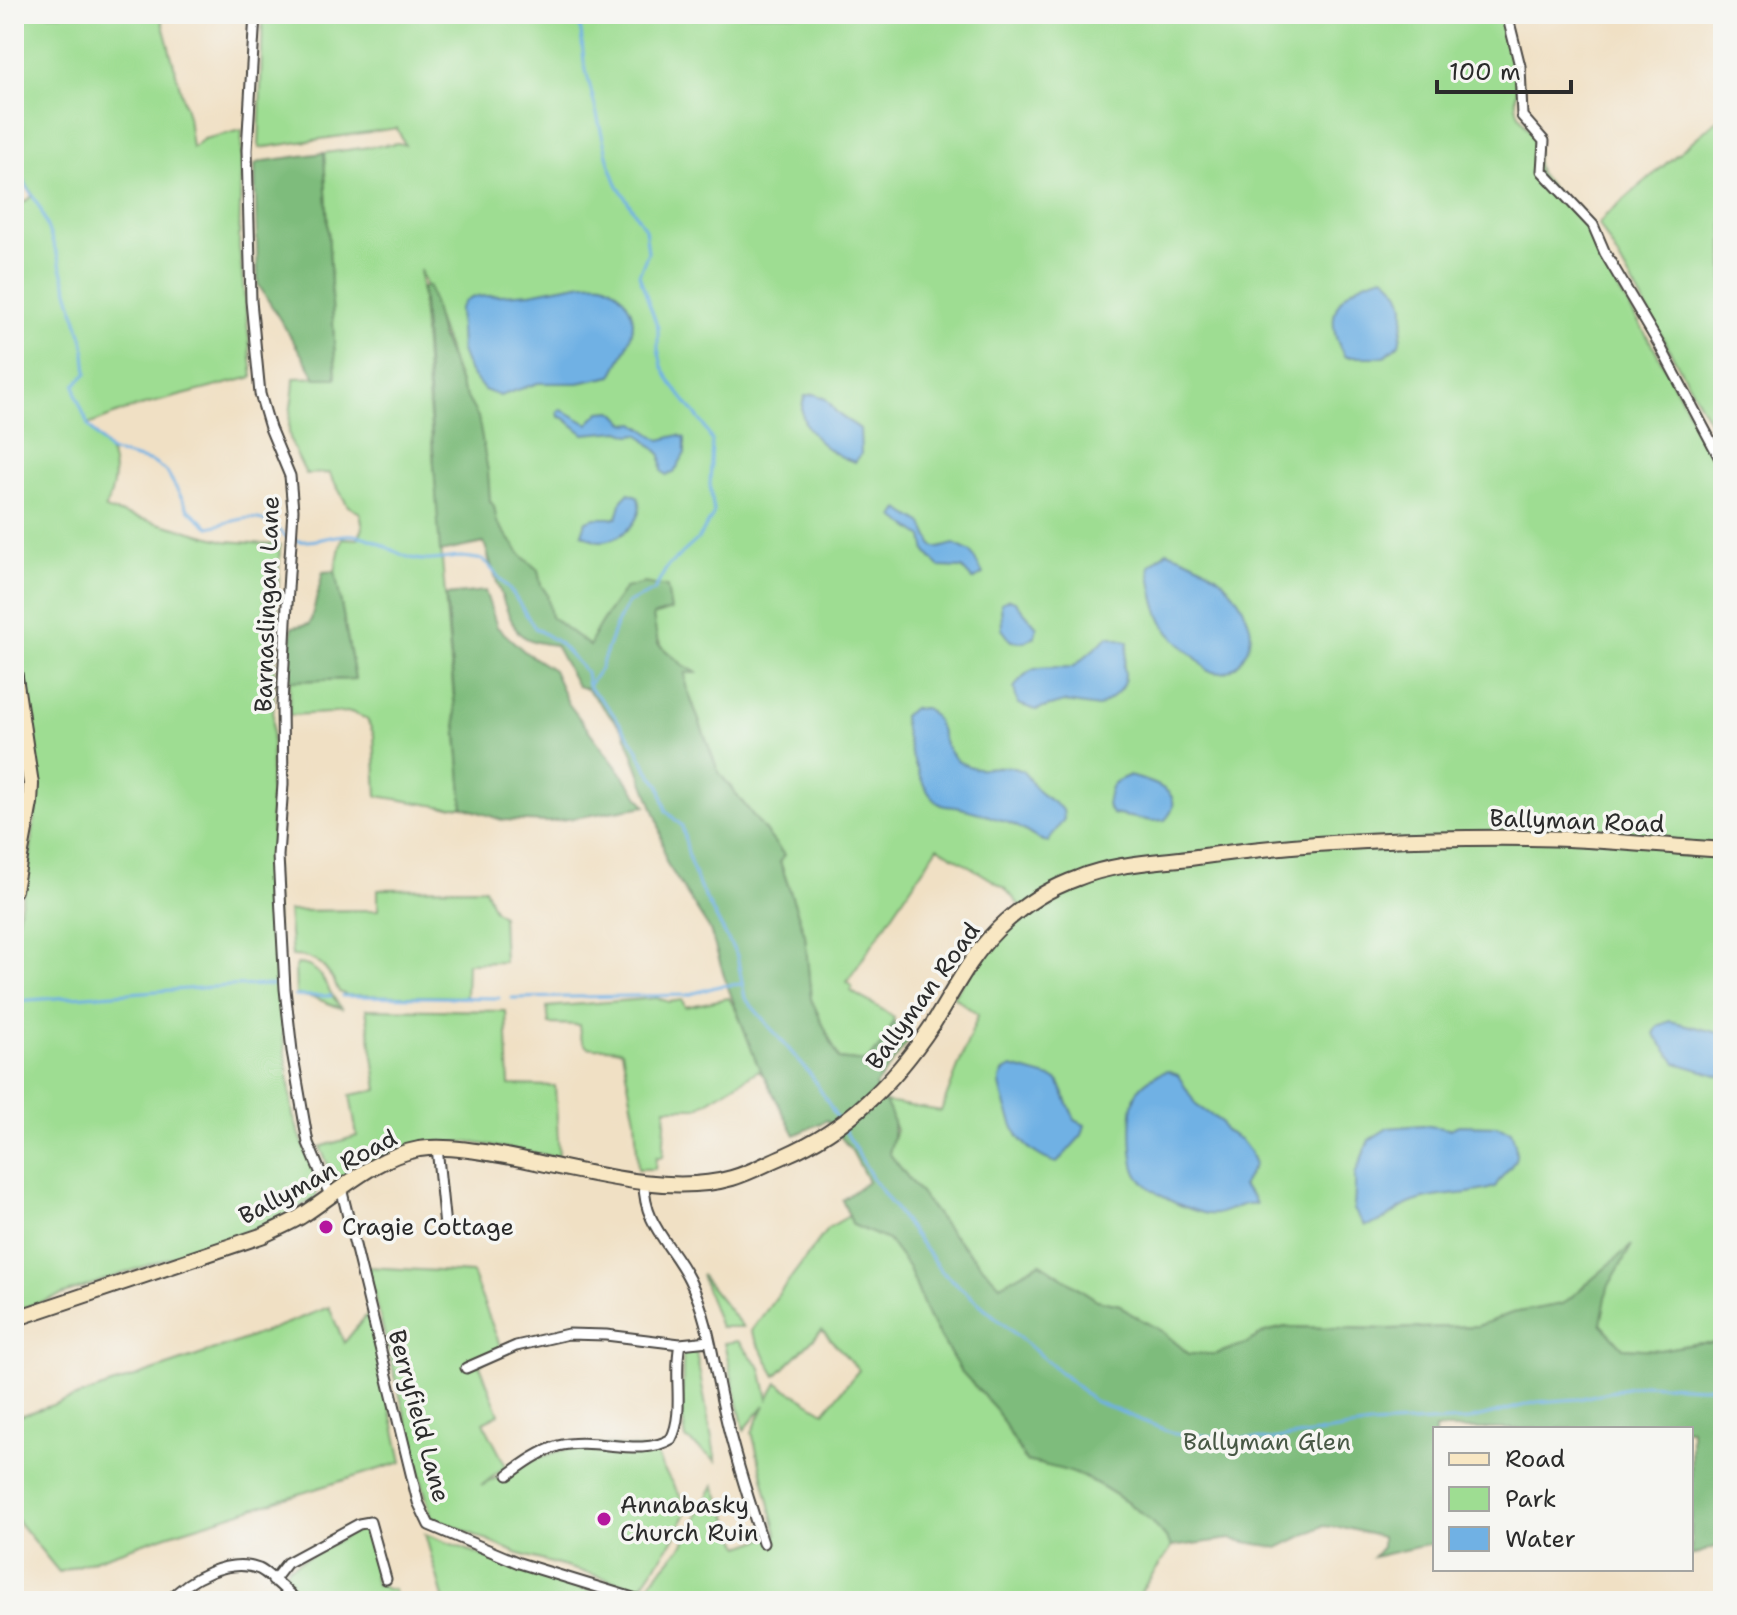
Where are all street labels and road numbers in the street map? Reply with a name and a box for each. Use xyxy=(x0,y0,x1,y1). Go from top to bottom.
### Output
street label: Barnaslingan Lane xyxy=(247,495,287,713)
street label: Ballyman Road xyxy=(1489,802,1665,840)
street label: Ballyman Road xyxy=(859,916,987,1076)
street label: Ballyman Road xyxy=(233,1122,403,1232)
street label: Berryfield Lane xyxy=(381,1326,457,1506)

